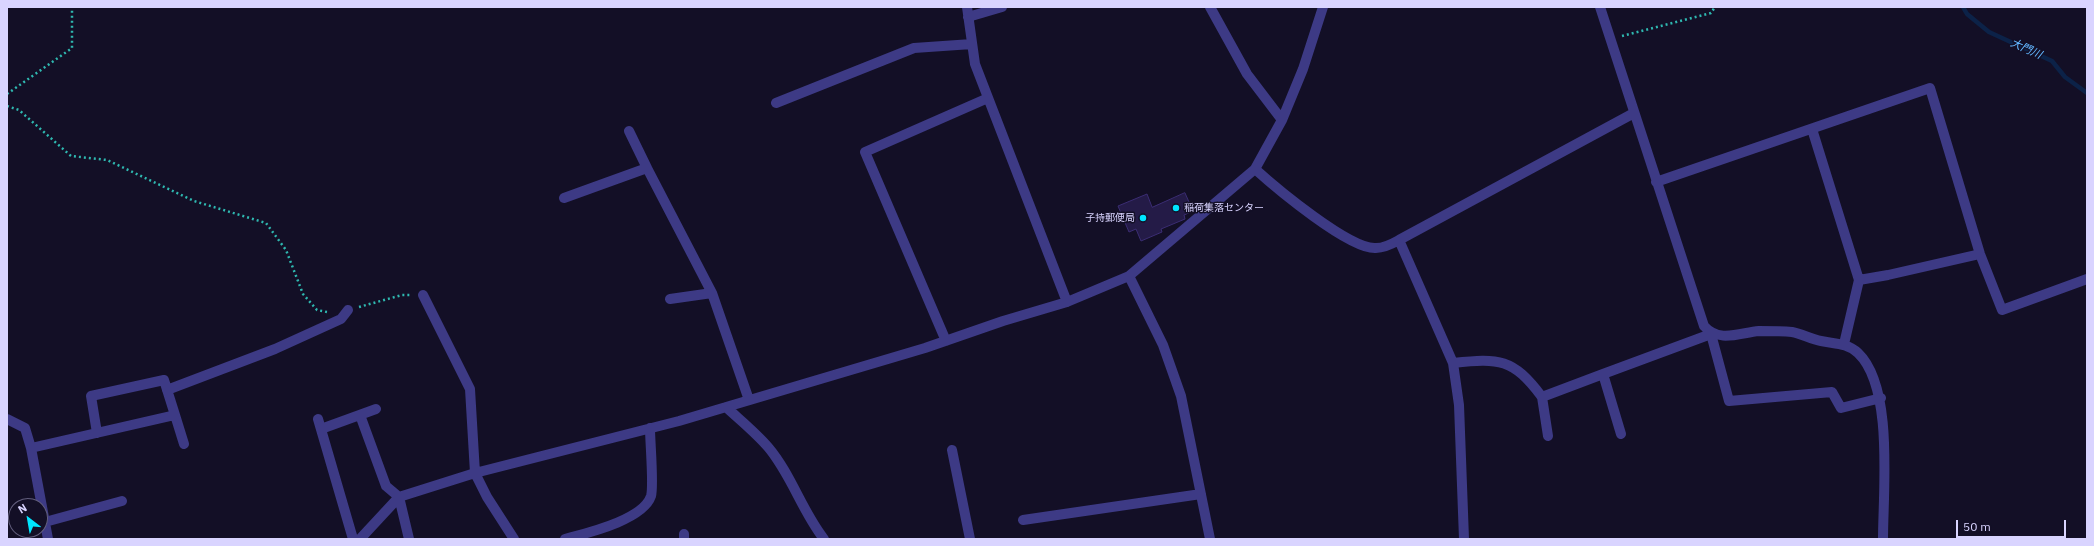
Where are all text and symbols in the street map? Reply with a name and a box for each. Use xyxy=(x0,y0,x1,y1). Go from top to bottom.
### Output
water label: 大門川 xyxy=(2008,36,2044,62)
place label: 稲荷集落センター xyxy=(1184,202,1264,214)
marker: 稲荷集落センター xyxy=(1171,203,1181,213)
place label: 子持郵便局 xyxy=(1085,212,1135,224)
marker: 子持郵便局 xyxy=(1138,213,1148,223)
north arrow xyxy=(8,498,48,538)
text: N xyxy=(15,501,29,517)
scale bar xyxy=(1958,512,2068,538)
text: 50 m xyxy=(1963,519,1991,534)

